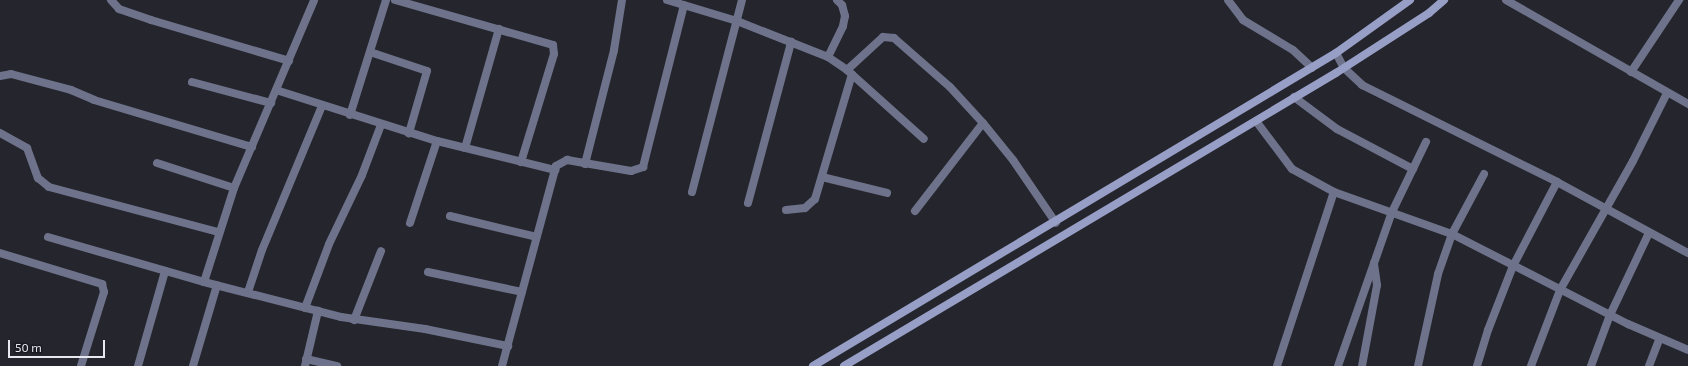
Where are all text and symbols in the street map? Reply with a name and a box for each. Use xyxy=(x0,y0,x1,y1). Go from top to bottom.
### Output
scale bar xyxy=(10,332,107,358)
text: 50 m xyxy=(15,340,42,354)

